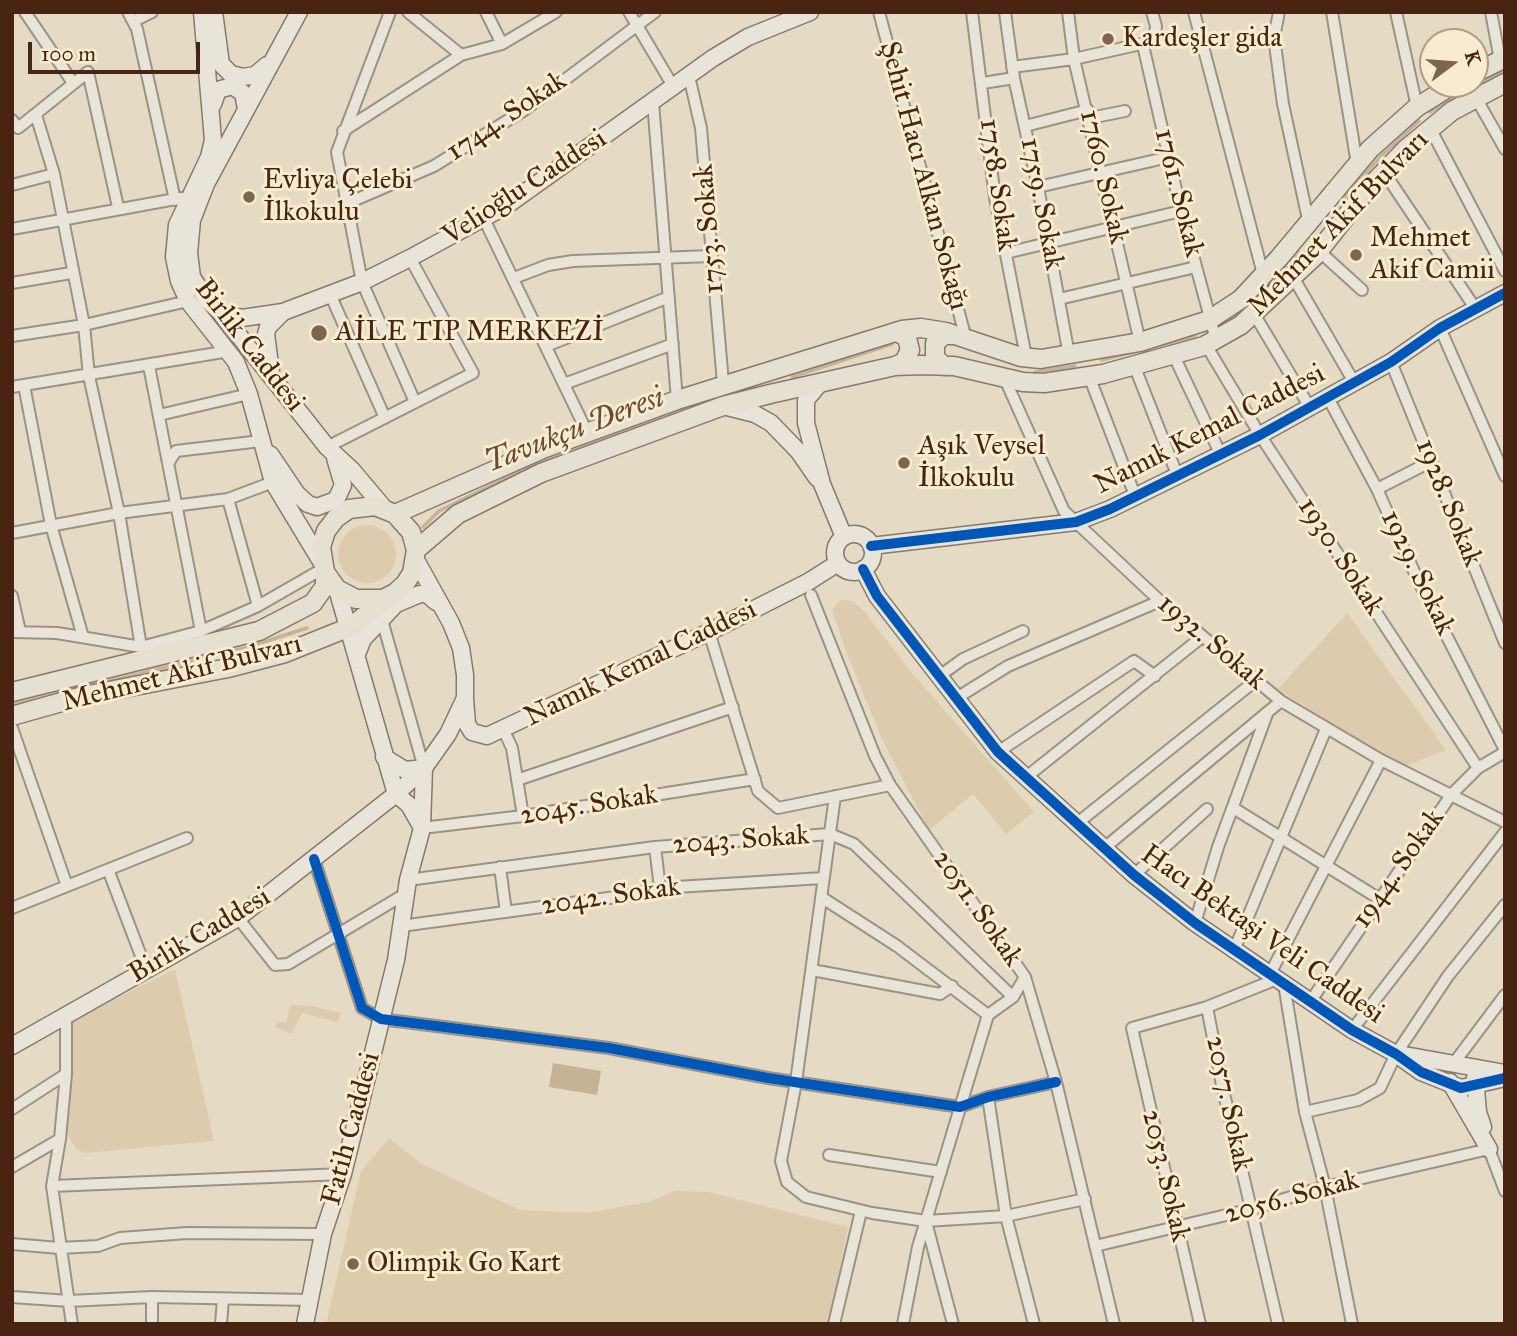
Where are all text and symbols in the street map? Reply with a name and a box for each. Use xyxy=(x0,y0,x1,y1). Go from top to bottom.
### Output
place label: Kardeşler gida xyxy=(1122,22,1282,56)
scale bar xyxy=(32,28,203,72)
north arrow xyxy=(1419,28,1489,98)
marker: Kardeşler gida xyxy=(1100,31,1116,47)
street label: Şehit Hacı Alkan Sokağı xyxy=(871,38,975,314)
text: 100 m xyxy=(41,41,96,67)
text: K xyxy=(1460,48,1486,67)
street label: 1744. Sokak xyxy=(441,65,573,169)
street label: 1760. Sokak xyxy=(1071,107,1135,247)
street label: 1758. Sokak xyxy=(971,116,1023,254)
street label: Velioğlu Caddesi xyxy=(437,123,613,253)
street label: Mehmet Akif Bulvarı xyxy=(1242,124,1436,324)
street label: 1761. Sokak xyxy=(1146,125,1210,261)
street label: 1759. Sokak xyxy=(1012,135,1070,273)
street label: 1753. Sokak xyxy=(688,163,732,295)
place label: Evliya Çelebi İlkokulu xyxy=(263,164,413,230)
marker: Evliya Çelebi İlkokulu xyxy=(241,189,257,205)
place label: Mehmet Akif Camii xyxy=(1370,222,1495,288)
marker: Mehmet Akif Camii xyxy=(1348,247,1364,263)
street label: Birlik Caddesi xyxy=(187,273,311,419)
place label: AİLE TIP MERKEZİ xyxy=(335,316,604,350)
marker: AİLE TIP MERKEZİ xyxy=(309,323,329,343)
street label: Namık Kemal Caddesi xyxy=(1089,357,1331,503)
water label: Tavukçu Deresi xyxy=(480,380,670,482)
place label: Aşık Veysel İlkokulu xyxy=(918,430,1045,496)
street label: 1928. Sokak xyxy=(1407,434,1489,572)
marker: Aşık Veysel İlkokulu xyxy=(896,455,912,471)
street label: 1930. Sokak xyxy=(1290,492,1390,622)
street label: 1929. Sokak xyxy=(1372,505,1462,641)
street label: 1932. Sokak xyxy=(1150,588,1272,698)
street label: Namık Kemal Caddesi xyxy=(520,593,762,735)
street label: Mehmet Akif Bulvarı xyxy=(59,628,305,720)
street label: 2045. Sokak xyxy=(518,779,660,833)
street label: 1944. Sokak xyxy=(1346,803,1452,935)
street label: 2043. Sokak xyxy=(672,819,810,863)
street label: Hacı Bektaşi Veli Caddesi xyxy=(1134,838,1390,1032)
street label: 2051. Sokak xyxy=(925,844,1029,974)
street label: 2042. Sokak xyxy=(539,871,683,923)
street label: Birlik Caddesi xyxy=(123,881,277,991)
street label: 2057. Sokak xyxy=(1197,1033,1259,1175)
street label: Fatih Caddesi xyxy=(315,1049,389,1209)
street label: 2053. Sokak xyxy=(1134,1107,1196,1245)
street label: 2056. Sokak xyxy=(1221,1164,1363,1232)
place label: Olimpik Go Kart xyxy=(367,1247,561,1281)
marker: Olimpik Go Kart xyxy=(345,1256,361,1272)

